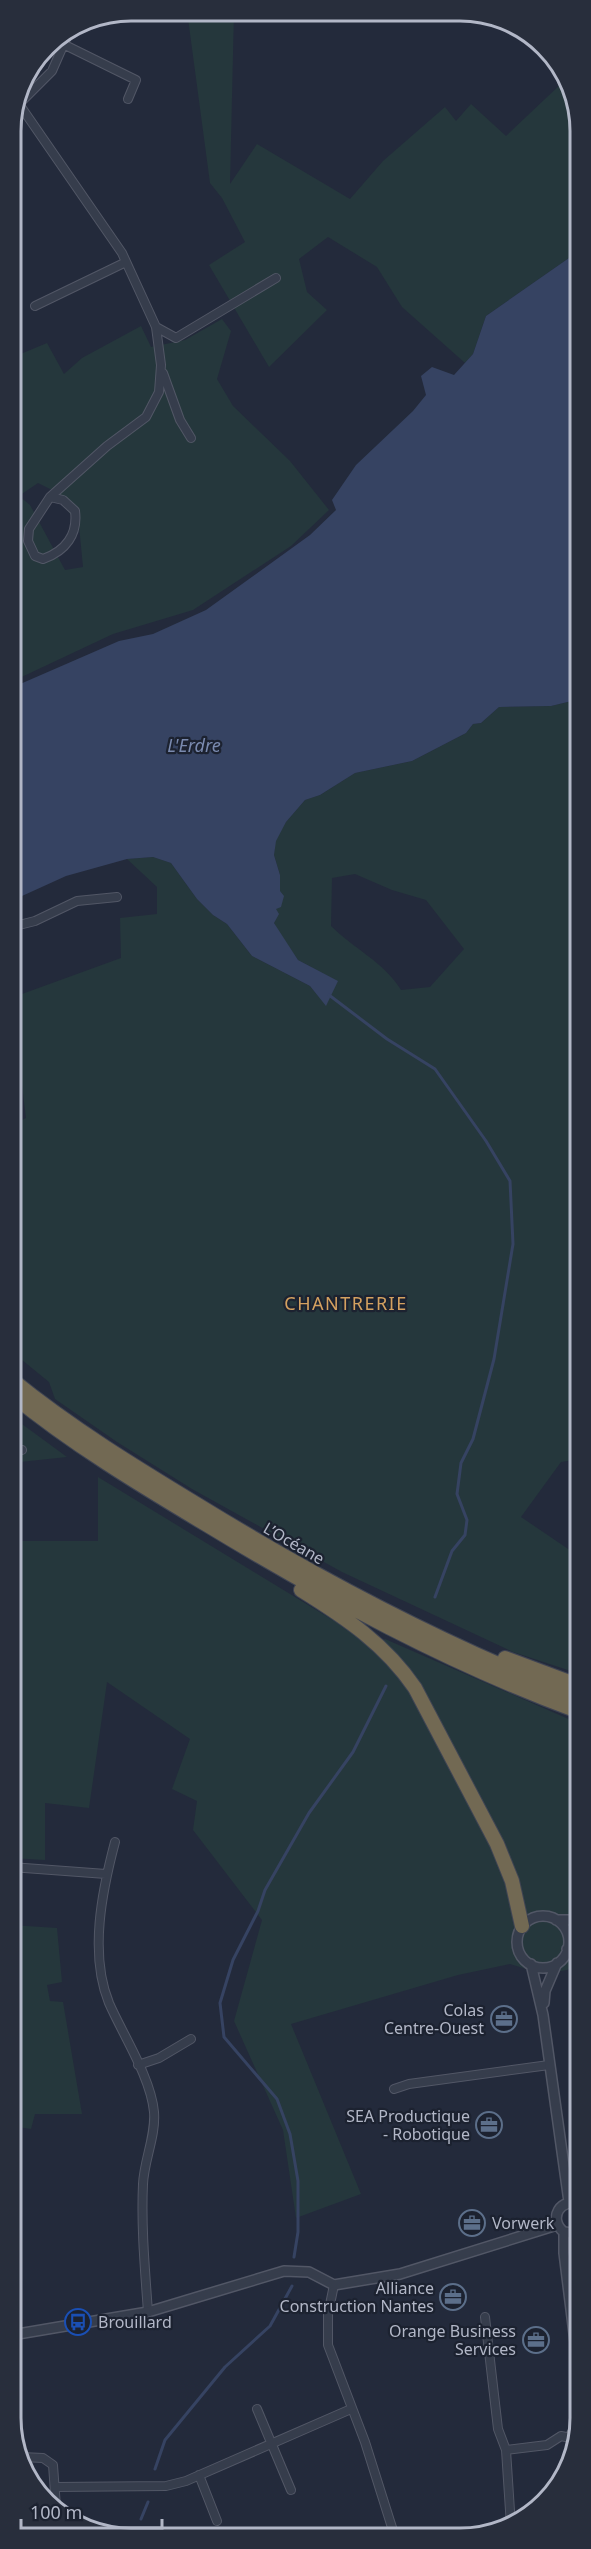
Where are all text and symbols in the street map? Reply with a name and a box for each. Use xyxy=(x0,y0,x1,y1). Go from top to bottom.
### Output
water label: L'Erdre xyxy=(167,733,221,757)
district label: CHANTRERIE xyxy=(284,1291,408,1315)
street label: L’Océane xyxy=(259,1517,329,1569)
place label: Colas Centre-Ouest xyxy=(384,1999,484,2039)
office icon: Colas Centre-Ouest xyxy=(489,2004,519,2034)
place label: SEA Productique - Robotique xyxy=(346,2105,470,2145)
office icon: SEA Productique - Robotique xyxy=(474,2110,504,2140)
office icon: Vorwerk xyxy=(457,2208,487,2238)
place label: Vorwerk xyxy=(492,2212,555,2234)
place label: Alliance Construction Nantes xyxy=(280,2277,434,2317)
office icon: Alliance Construction Nantes xyxy=(438,2282,468,2312)
bus stop icon: Brouillard xyxy=(63,2307,93,2337)
place label: Brouillard xyxy=(98,2311,172,2333)
place label: Orange Business Services xyxy=(389,2320,516,2360)
office icon: Orange Business Services xyxy=(521,2325,551,2355)
scale bar xyxy=(21,2492,162,2530)
text: 100 m xyxy=(30,2500,82,2524)

